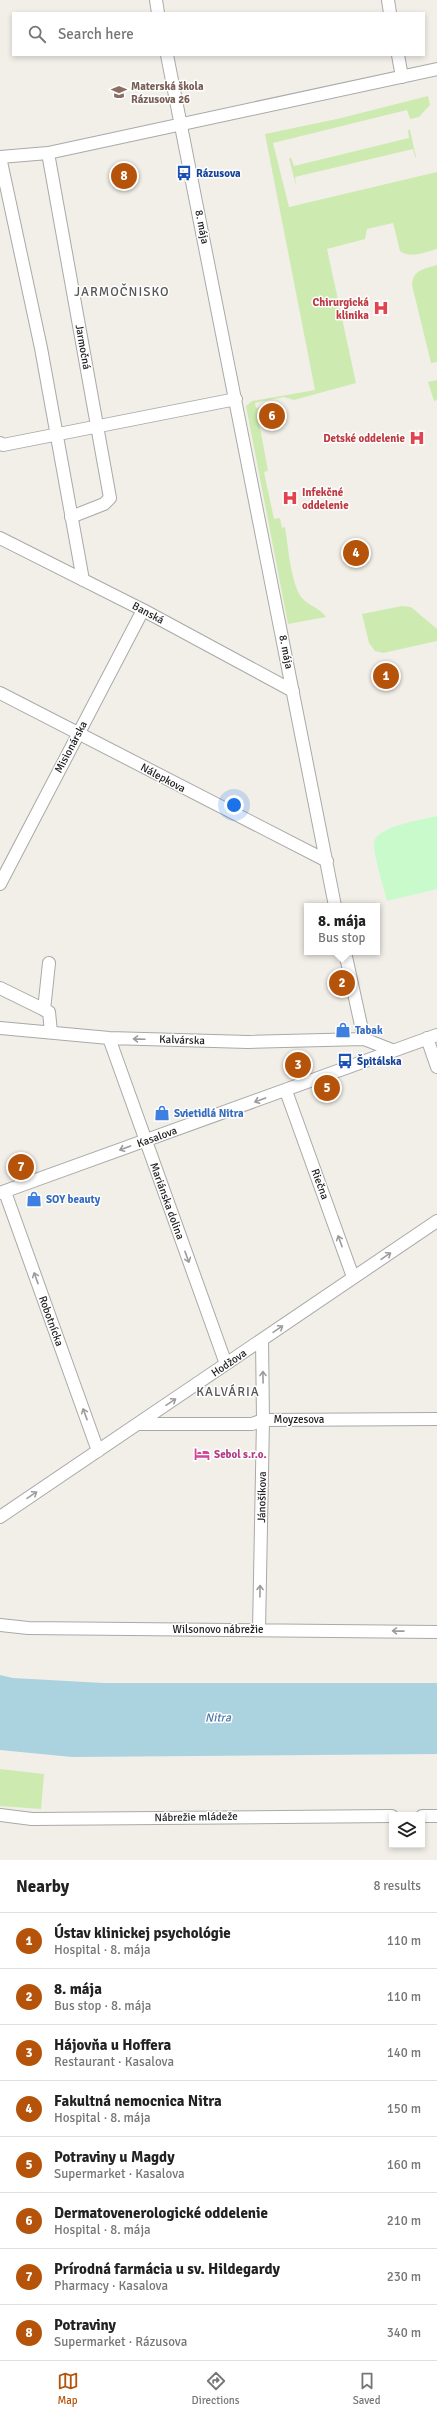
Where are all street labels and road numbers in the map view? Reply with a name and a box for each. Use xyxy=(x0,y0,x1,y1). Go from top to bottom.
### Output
street label: 8. mája xyxy=(192,209,212,245)
street label: Jarmočná xyxy=(73,323,93,371)
street label: Banská xyxy=(130,599,166,627)
street label: 8. mája xyxy=(276,634,296,670)
street label: Misionárska xyxy=(52,718,90,775)
street label: Nálepkova xyxy=(138,761,188,795)
street label: Kalvárska xyxy=(159,1033,206,1047)
street label: Kasalova xyxy=(135,1124,179,1150)
street label: Mariánska dolina xyxy=(147,1161,187,1242)
street label: Riečna xyxy=(308,1167,332,1202)
street label: Robotnícka xyxy=(36,1294,66,1348)
street label: Hodžova xyxy=(209,1346,250,1380)
street label: Moyzesova xyxy=(274,1413,325,1426)
street label: Jánošíkova xyxy=(255,1471,269,1523)
street label: Wilsonovo nábrežie xyxy=(173,1623,263,1636)
street label: Nábrežie mládeže xyxy=(154,1810,238,1824)

